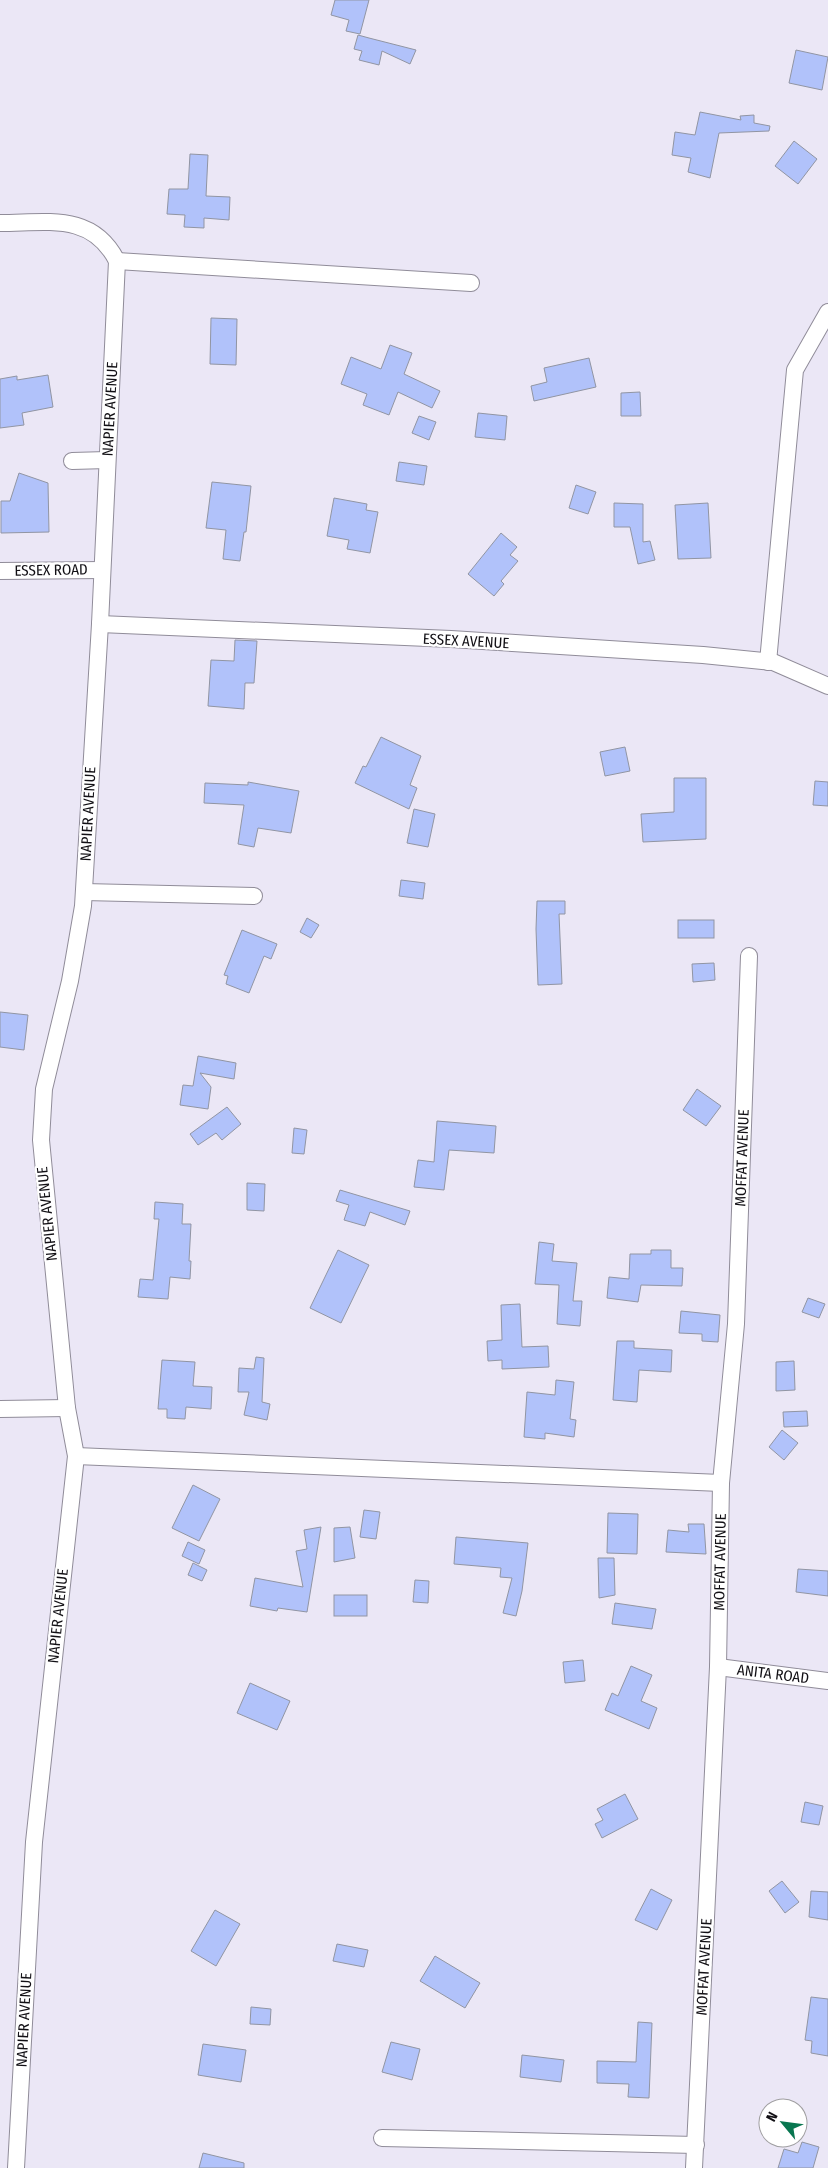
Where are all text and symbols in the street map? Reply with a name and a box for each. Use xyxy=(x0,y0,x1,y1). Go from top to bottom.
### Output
street label: NAPIER AVENUE xyxy=(99,361,121,457)
street label: ESSEX ROAD xyxy=(14,560,88,580)
street label: ESSEX AVENUE xyxy=(422,630,510,652)
street label: NAPIER AVENUE xyxy=(77,766,99,862)
street label: MOFFAT AVENUE xyxy=(731,1109,753,1207)
street label: NAPIER AVENUE xyxy=(33,1166,61,1262)
street label: MOFFAT AVENUE xyxy=(710,1513,730,1611)
street label: NAPIER AVENUE xyxy=(44,1568,72,1664)
street label: ANITA ROAD xyxy=(736,1661,810,1687)
street label: MOFFAT AVENUE xyxy=(692,1918,716,2016)
street label: NAPIER AVENUE xyxy=(13,1972,35,2068)
north arrow xyxy=(758,2098,808,2148)
text: N xyxy=(763,2109,782,2125)

